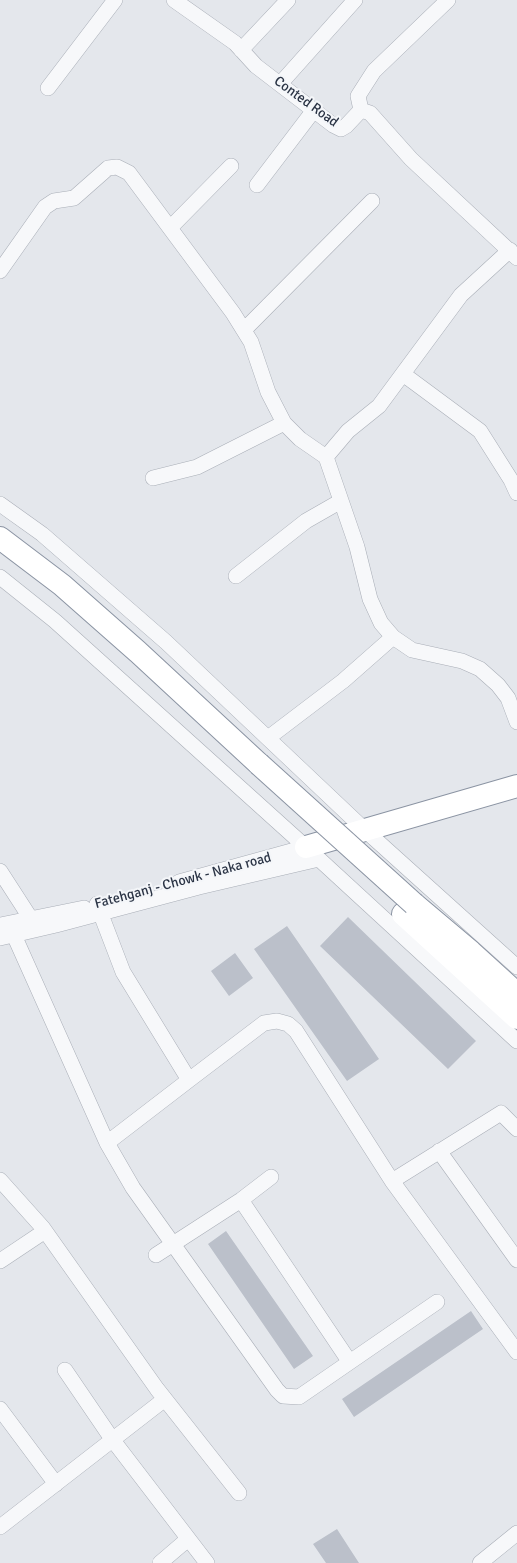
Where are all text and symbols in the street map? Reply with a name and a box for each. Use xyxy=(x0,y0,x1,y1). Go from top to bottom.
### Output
street label: Conted Road xyxy=(271,73,341,131)
street label: Fatehganj - Chowk - Naka road xyxy=(93,849,273,913)

